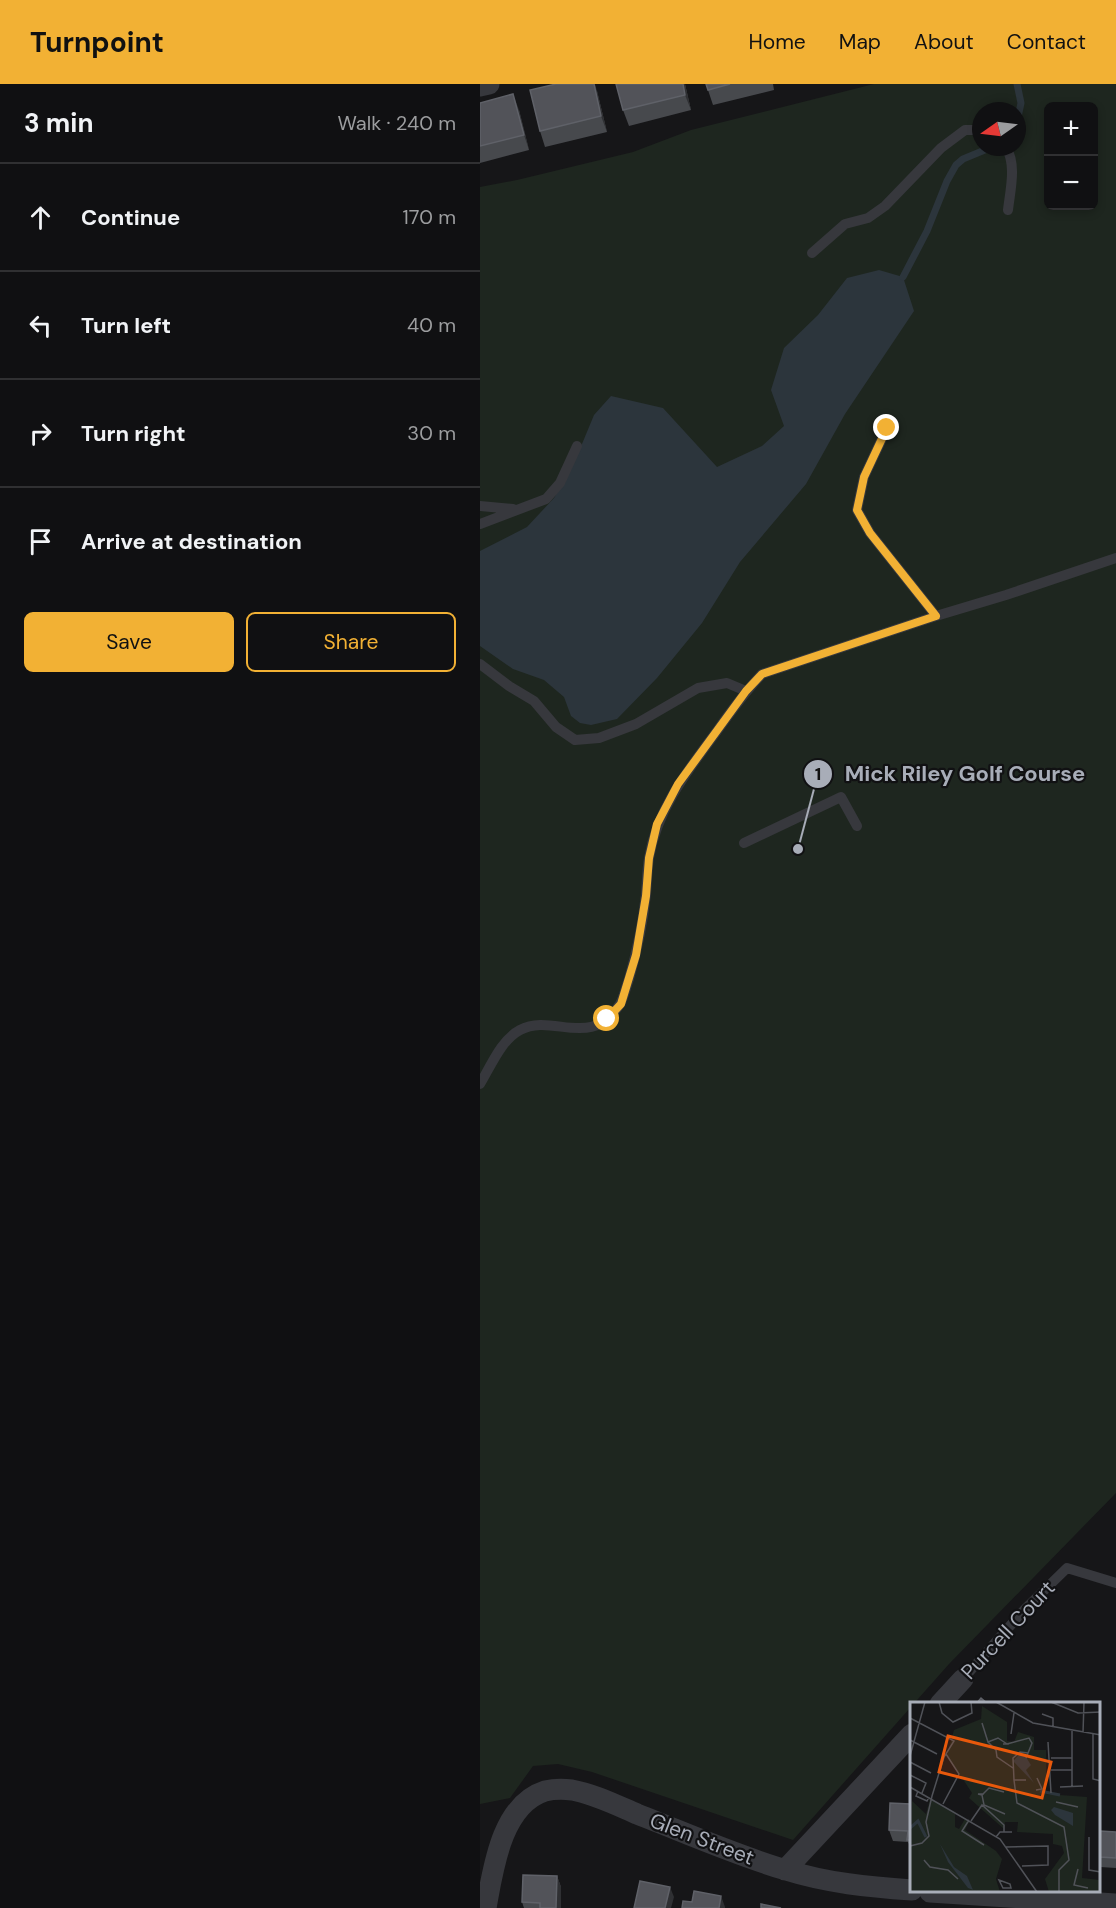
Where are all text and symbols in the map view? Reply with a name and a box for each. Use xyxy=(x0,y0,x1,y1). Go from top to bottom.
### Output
text: Turnpoint xyxy=(30,24,164,61)
text: Home xyxy=(748,28,806,56)
text: Map xyxy=(839,28,881,56)
text: About xyxy=(914,28,974,56)
text: Contact xyxy=(1007,28,1086,56)
north arrow xyxy=(972,102,1026,156)
map controls xyxy=(1044,102,1098,210)
button: + xyxy=(1044,102,1098,156)
text: 3 min xyxy=(24,106,93,140)
text: Walk · 240 m xyxy=(337,110,456,136)
button: − xyxy=(1044,156,1098,210)
icon: ahead xyxy=(24,201,57,234)
text: Continue xyxy=(81,203,180,232)
text: 170 m xyxy=(403,204,456,230)
icon: left xyxy=(24,309,57,342)
text: Turn left xyxy=(81,311,171,340)
text: 40 m xyxy=(407,312,456,338)
route end xyxy=(873,414,899,440)
icon: right xyxy=(24,417,57,450)
text: Turn right xyxy=(81,419,186,448)
text: 30 m xyxy=(407,420,456,446)
icon: arrive xyxy=(24,525,57,558)
text: Arrive at destination xyxy=(81,527,302,556)
button: Save xyxy=(24,612,234,672)
button: Share xyxy=(246,612,456,672)
callout: Mick Riley Golf Course xyxy=(803,754,1097,794)
text: Mick Riley Golf Course xyxy=(845,759,1085,788)
text: 1 xyxy=(815,762,821,786)
route start xyxy=(593,1005,619,1031)
street label: Purcell Court xyxy=(955,1574,1061,1686)
inset map xyxy=(910,1702,1101,1893)
street label: Glen Street xyxy=(646,1806,758,1872)

